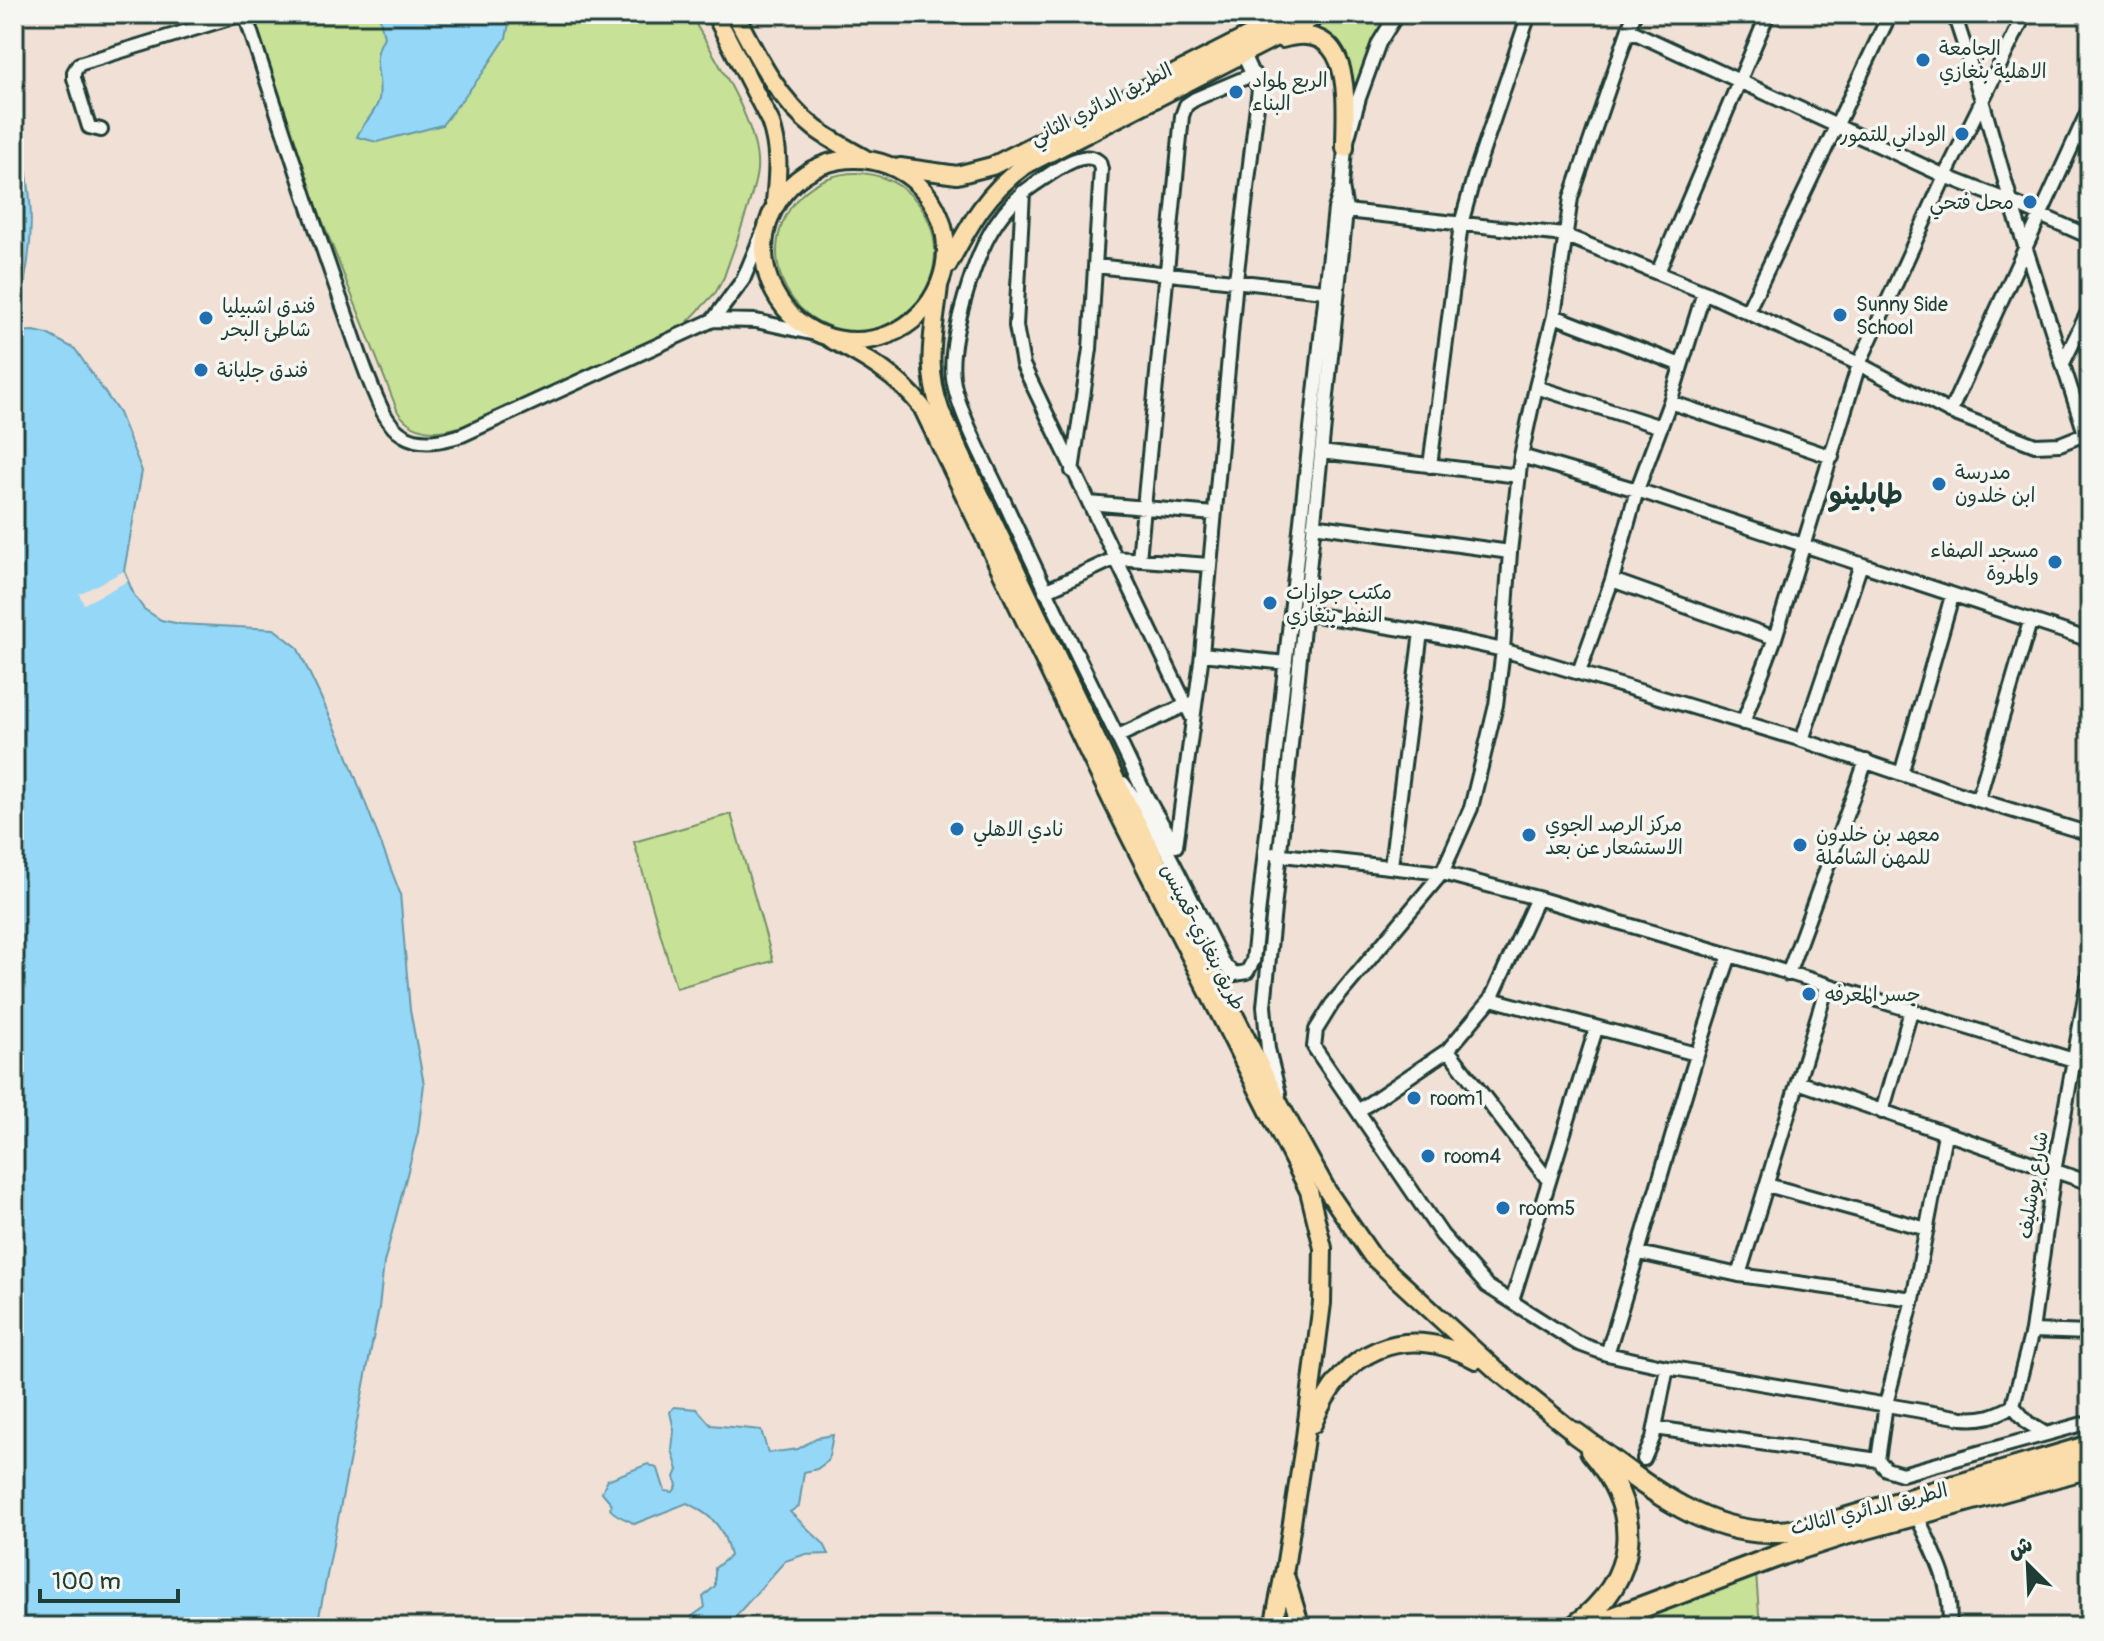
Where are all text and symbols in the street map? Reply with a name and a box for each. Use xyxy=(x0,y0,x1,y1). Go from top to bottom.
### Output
place label: الجامعة الاهلية بنغازي xyxy=(1939,36,2047,86)
marker: الجامعة الاهلية بنغازي xyxy=(1914,51,1932,69)
street label: الطريق الدائري الثاني xyxy=(1026,57,1179,155)
place label: الربع لمواد البناء xyxy=(1252,68,1328,116)
marker: الربع لمواد البناء xyxy=(1227,83,1245,101)
place label: الوداني للتمور xyxy=(1839,122,1946,152)
marker: الوداني للتمور xyxy=(1953,125,1971,143)
place label: محل فتحي xyxy=(1930,190,2014,220)
marker: محل فتحي xyxy=(2021,193,2039,211)
place label: Sunny Side School xyxy=(1856,292,1948,340)
place label: فندق اشبيليا شاطئ البحر xyxy=(220,294,316,342)
marker: Sunny Side School xyxy=(1831,306,1849,324)
marker: فندق اشبيليا شاطئ البحر xyxy=(197,309,215,327)
place label: فندق جليانة xyxy=(217,358,308,383)
marker: فندق جليانة xyxy=(192,361,210,379)
place label: مدرسة ابن خلدون xyxy=(1955,460,2035,508)
marker: مدرسة ابن خلدون xyxy=(1930,475,1948,493)
district label: طابلينو xyxy=(1827,478,1903,513)
place label: مسجد الصفاء والمروة xyxy=(1930,538,2039,586)
marker: مسجد الصفاء والمروة xyxy=(2046,553,2064,571)
place label: مكتب جوازات النفط بنغازي xyxy=(1286,580,1392,630)
marker: مكتب جوازات النفط بنغازي xyxy=(1261,594,1279,612)
place label: مركز الرصد الجوي الاستشعار عن بعد xyxy=(1545,812,1683,860)
place label: نادي الاهلي xyxy=(973,817,1063,847)
marker: نادي الاهلي xyxy=(948,820,966,838)
place label: معهد بن خلدون للمهن الشاملة xyxy=(1816,822,1940,870)
marker: مركز الرصد الجوي الاستشعار عن بعد xyxy=(1520,826,1538,844)
marker: معهد بن خلدون للمهن الشاملة xyxy=(1791,836,1809,854)
street label: طريق بنغازي-قمينس xyxy=(1153,859,1251,1015)
place label: جسر المعرفه xyxy=(1825,982,1921,1007)
marker: جسر المعرفه xyxy=(1800,985,1818,1003)
place label: room1 xyxy=(1430,1086,1483,1111)
marker: room1 xyxy=(1405,1089,1423,1107)
street label: شارع بوشليف xyxy=(2012,1129,2055,1241)
place label: room4 xyxy=(1444,1144,1501,1169)
marker: room4 xyxy=(1419,1147,1437,1165)
place label: room5 xyxy=(1519,1196,1575,1221)
marker: room5 xyxy=(1494,1199,1512,1217)
street label: الطريق الدائري الثالث xyxy=(1788,1477,1951,1543)
north arrow xyxy=(1988,1525,2068,1605)
text: ش xyxy=(2004,1530,2037,1565)
scale bar xyxy=(40,1553,178,1603)
text: 100 m xyxy=(52,1567,121,1596)

